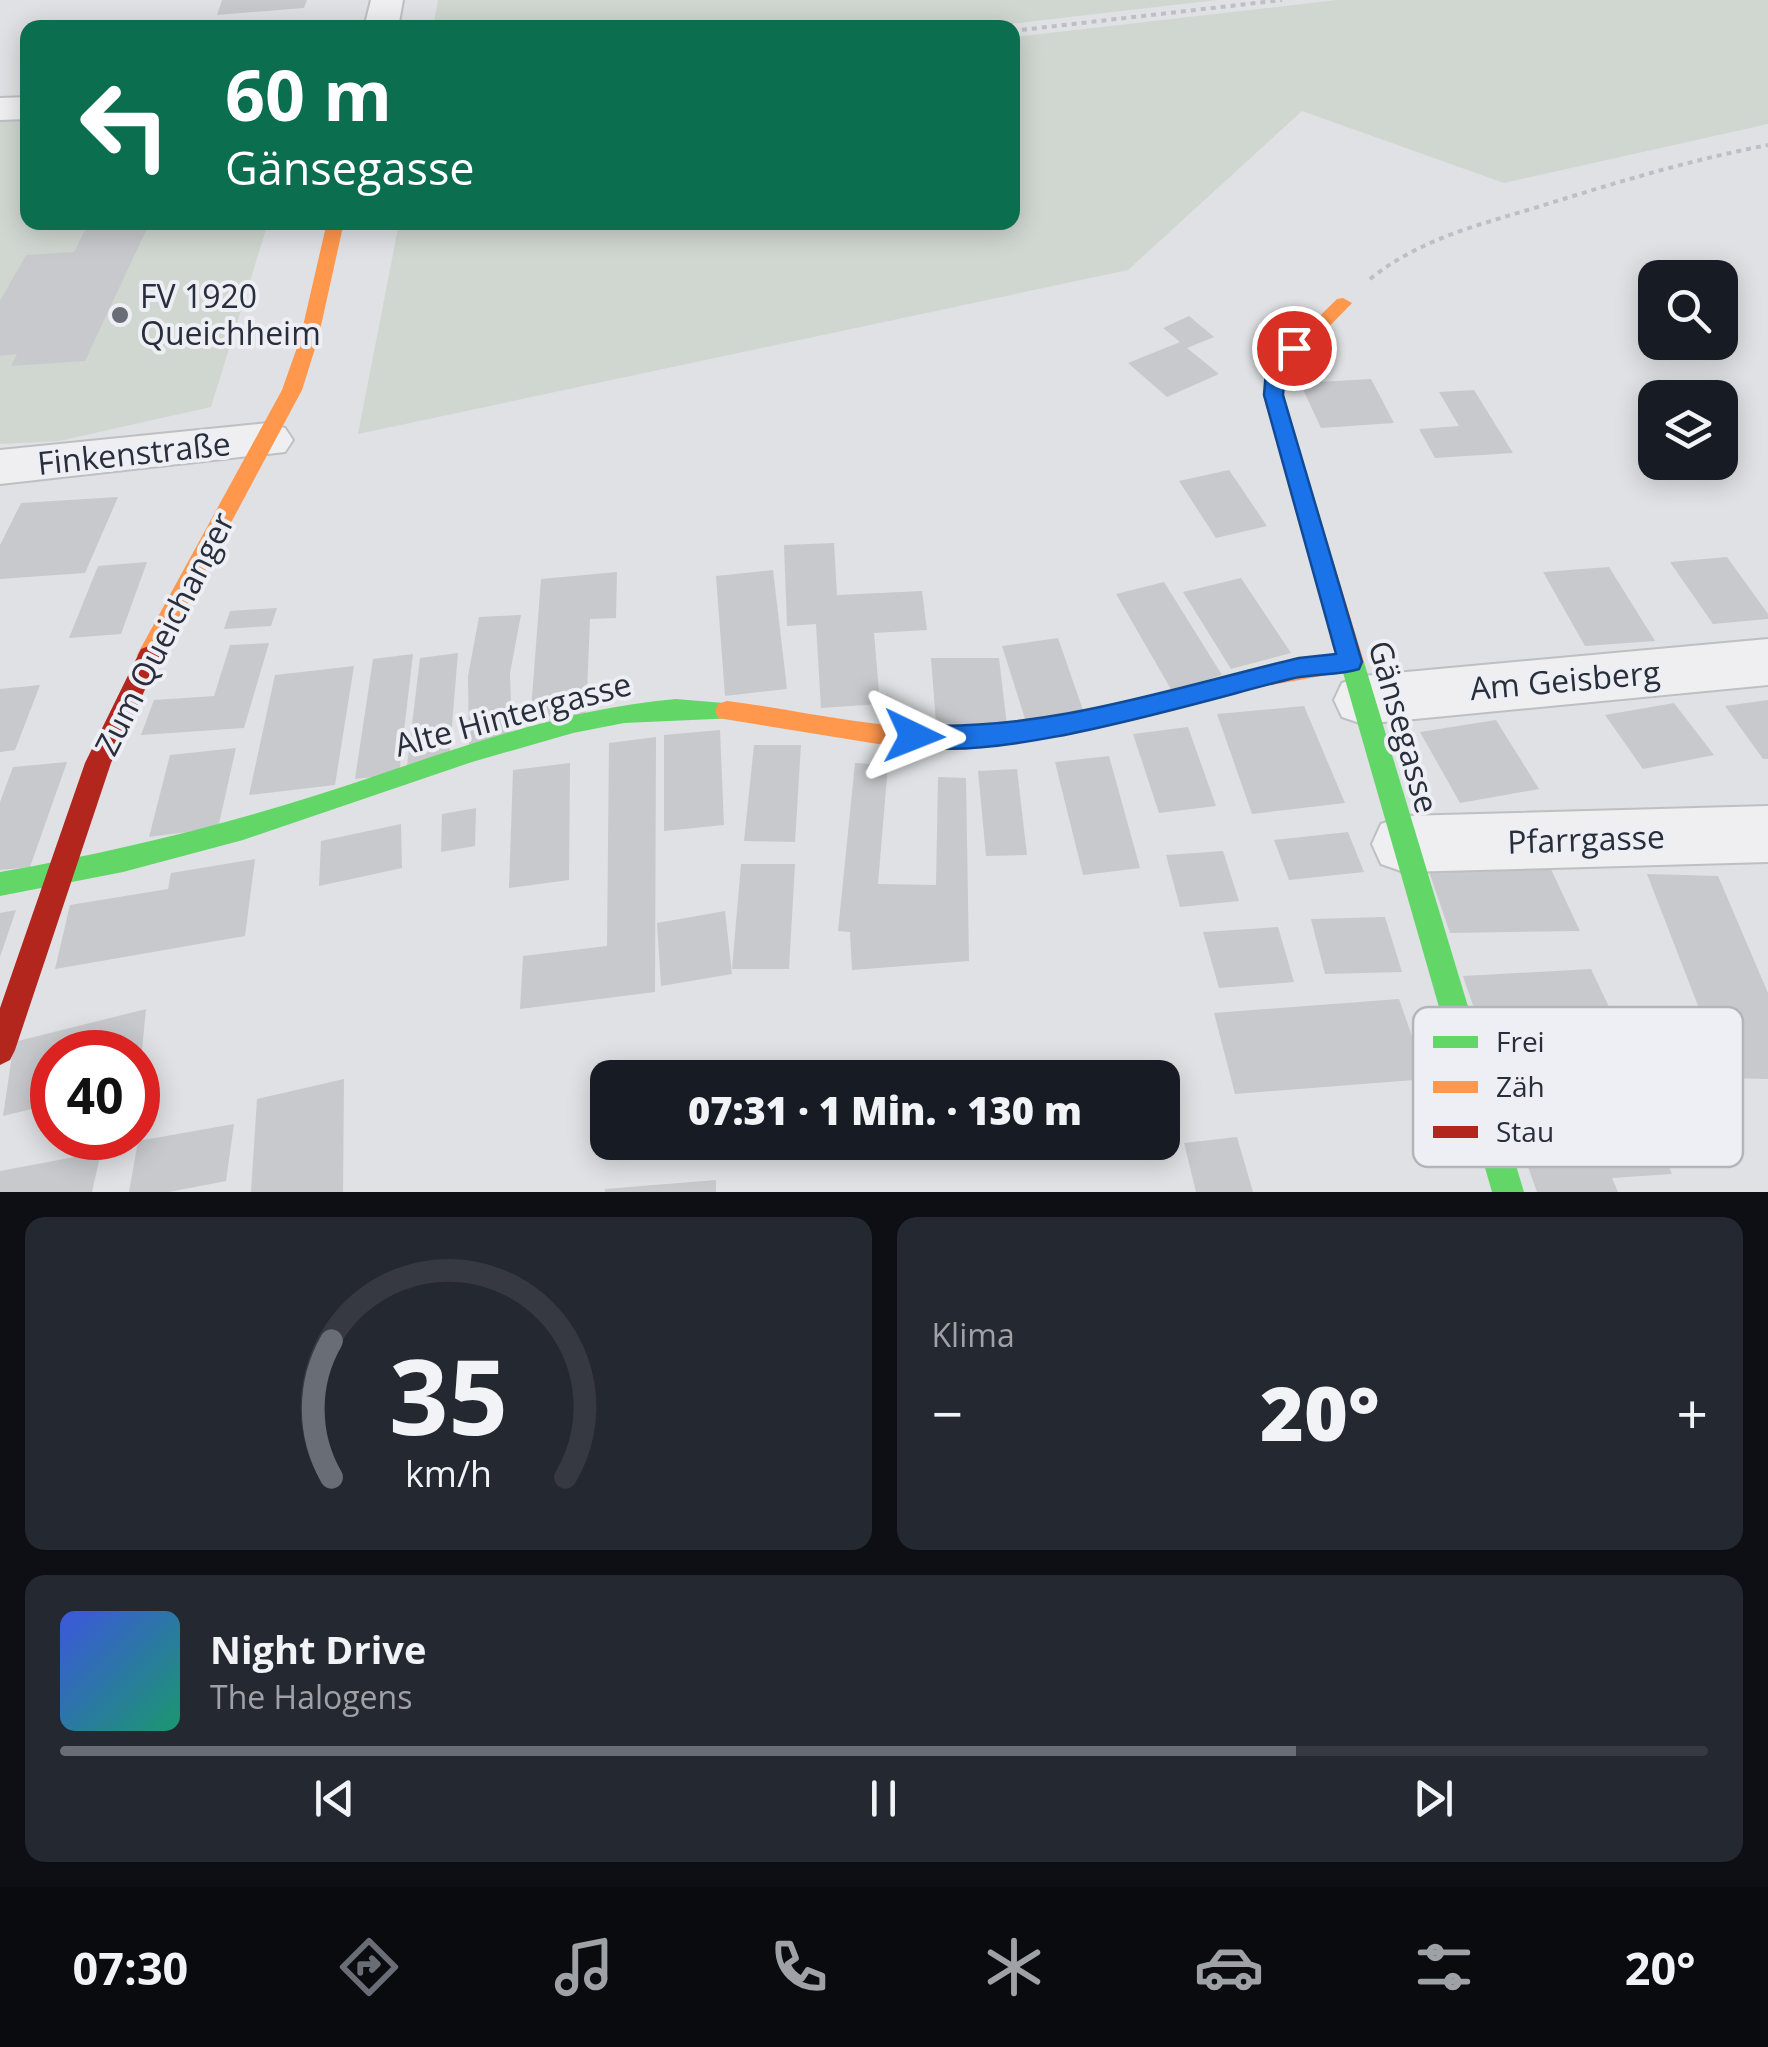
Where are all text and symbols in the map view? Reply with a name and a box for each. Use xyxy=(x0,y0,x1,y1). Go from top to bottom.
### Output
text: 60 m xyxy=(225,46,392,142)
icon: left xyxy=(60,60,190,190)
text: Gänsegasse xyxy=(225,137,475,198)
map controls xyxy=(1638,260,1738,480)
button: search xyxy=(1638,260,1738,360)
place label: FV 1920 Queichheim xyxy=(140,274,321,354)
marker: FV 1920 Queichheim xyxy=(109,304,131,326)
pin xyxy=(1252,306,1337,391)
icon: arrive xyxy=(1267,321,1322,376)
button: layers xyxy=(1638,380,1738,480)
street label: Finkenstraße xyxy=(35,421,233,484)
street label: Zum Queichanger xyxy=(84,505,243,762)
street label: Gänsegasse xyxy=(1359,635,1450,818)
street label: Am Geisberg xyxy=(1468,650,1662,709)
street label: Alte Hintergasse xyxy=(390,661,636,766)
position arrow xyxy=(862,684,966,788)
street label: Pfarrgasse xyxy=(1506,814,1665,863)
legend xyxy=(1413,1007,1743,1167)
text: Frei xyxy=(1496,1022,1545,1060)
speed limit sign: 40 xyxy=(30,1030,160,1160)
text: Zäh xyxy=(1496,1067,1545,1105)
text: 07:31 · 1 Min. · 130 m xyxy=(688,1084,1082,1136)
text: Stau xyxy=(1496,1112,1554,1150)
text: Klima xyxy=(932,1313,1015,1356)
text: 35 xyxy=(389,1324,508,1465)
text: 20° xyxy=(1260,1361,1380,1463)
text: − xyxy=(932,1375,963,1450)
text: + xyxy=(1677,1375,1708,1450)
text: km/h xyxy=(405,1449,492,1497)
text: Night Drive xyxy=(210,1623,426,1675)
text: The Halogens xyxy=(210,1675,412,1718)
icon: previous xyxy=(307,1771,362,1826)
icon: pause xyxy=(856,1771,911,1826)
icon: next xyxy=(1406,1771,1461,1826)
icon: directions xyxy=(334,1932,404,2002)
icon: music xyxy=(549,1932,619,2002)
icon: phone xyxy=(764,1932,834,2002)
icon: climate xyxy=(979,1932,1049,2002)
icon: car xyxy=(1194,1932,1264,2002)
icon: filters xyxy=(1409,1932,1479,2002)
text: 07:30 xyxy=(73,1937,188,1998)
text: 20° xyxy=(1625,1937,1695,1998)

